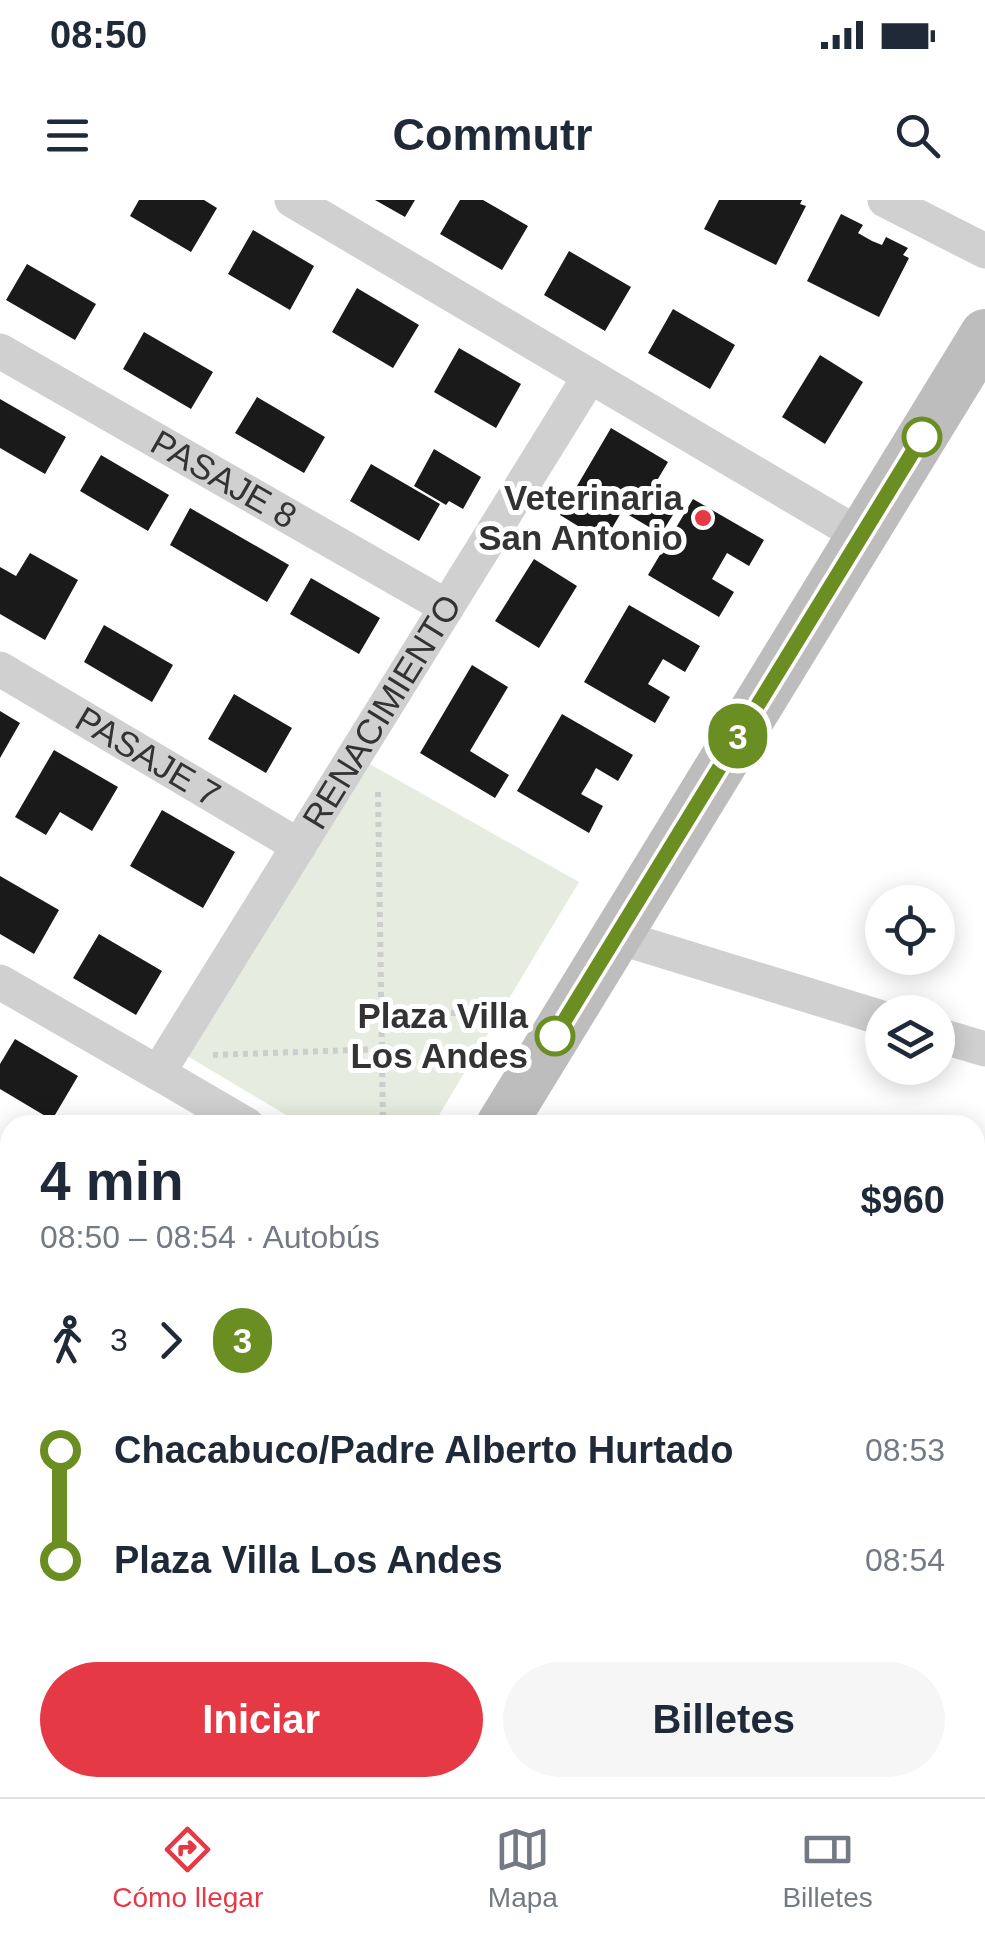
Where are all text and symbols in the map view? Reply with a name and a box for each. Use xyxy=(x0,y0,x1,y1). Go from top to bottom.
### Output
text: 08:50 xyxy=(50,14,147,56)
icon: menu xyxy=(40,108,95,163)
icon: search xyxy=(890,108,945,163)
text: Commutr xyxy=(393,109,593,160)
unlabelled marker xyxy=(903,418,941,456)
street label: PASAJE 8 xyxy=(145,422,304,536)
place label: Veterinaria San Antonio xyxy=(478,478,684,557)
marker: Veterinaria San Antonio xyxy=(692,507,714,529)
street label: RENACIMIENTO xyxy=(294,587,469,836)
street label: PASAJE 7 xyxy=(69,698,227,814)
line badge: 3 xyxy=(706,704,770,768)
text: 3 xyxy=(728,717,748,756)
map controls xyxy=(865,885,955,1085)
button: locate xyxy=(865,885,955,975)
button: layers xyxy=(865,995,955,1085)
place label: Plaza Villa Los Andes xyxy=(350,996,529,1075)
marker: Plaza Villa Los Andes xyxy=(536,1017,574,1055)
text: 4 min xyxy=(40,1150,184,1212)
text: $960 xyxy=(860,1179,945,1221)
text: 08:50 – 08:54 · Autobús xyxy=(40,1219,380,1255)
icon: walk xyxy=(40,1313,95,1368)
icon: forward xyxy=(143,1313,198,1368)
text: 3 xyxy=(233,1321,252,1360)
text: 3 xyxy=(110,1322,128,1358)
text: Chacabuco/Padre Alberto Hurtado xyxy=(114,1429,733,1471)
text: 08:53 xyxy=(865,1432,945,1468)
text: Plaza Villa Los Andes xyxy=(114,1539,503,1581)
text: 08:54 xyxy=(865,1542,945,1578)
button: Iniciar xyxy=(40,1662,483,1777)
button: Billetes xyxy=(503,1662,945,1777)
tab: Cómo llegar xyxy=(112,1822,263,1914)
tab: Mapa xyxy=(488,1822,558,1914)
tab: Billetes xyxy=(782,1822,873,1914)

